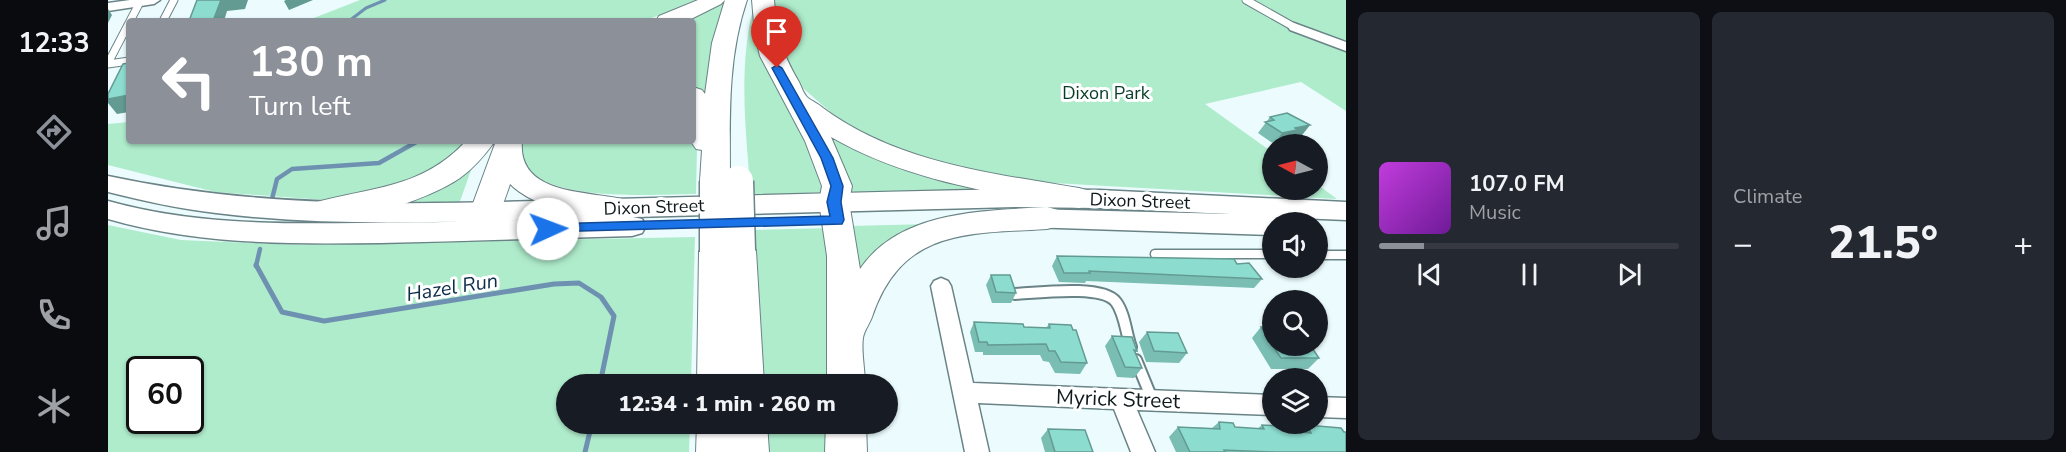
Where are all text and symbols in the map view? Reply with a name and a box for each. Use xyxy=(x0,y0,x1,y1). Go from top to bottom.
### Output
pin xyxy=(751,6,802,68)
icon: arrive xyxy=(760,15,793,48)
text: 12:33 xyxy=(18,25,90,62)
text: 130 m xyxy=(249,34,373,91)
icon: left xyxy=(150,42,228,120)
park label: Dixon Park xyxy=(1062,81,1151,105)
text: Turn left xyxy=(249,88,350,125)
icon: directions xyxy=(33,111,75,153)
north arrow xyxy=(1262,134,1328,200)
map controls xyxy=(1262,134,1328,434)
text: 107.0 FM xyxy=(1469,169,1565,199)
text: Climate xyxy=(1733,183,1802,210)
street label: Dixon Street xyxy=(1089,187,1191,215)
street label: Dixon Street xyxy=(603,193,705,221)
position arrow xyxy=(516,197,580,261)
text: Music xyxy=(1469,199,1521,226)
icon: music xyxy=(33,202,75,244)
button: sound xyxy=(1262,212,1328,278)
text: 21.5° xyxy=(1828,213,1938,274)
text: − xyxy=(1733,222,1753,267)
text: + xyxy=(2013,222,2033,267)
icon: previous xyxy=(1413,258,1446,291)
icon: pause xyxy=(1513,258,1546,291)
icon: next xyxy=(1613,258,1646,291)
water label: Hazel Run xyxy=(404,267,500,308)
button: search xyxy=(1262,290,1328,356)
icon: phone xyxy=(33,294,75,336)
speed limit sign: 60 xyxy=(126,356,204,434)
button: layers xyxy=(1262,368,1328,434)
street label: Myrick Street xyxy=(1056,383,1181,415)
icon: climate xyxy=(33,385,75,427)
text: 12:34 · 1 min · 260 m xyxy=(618,389,836,419)

